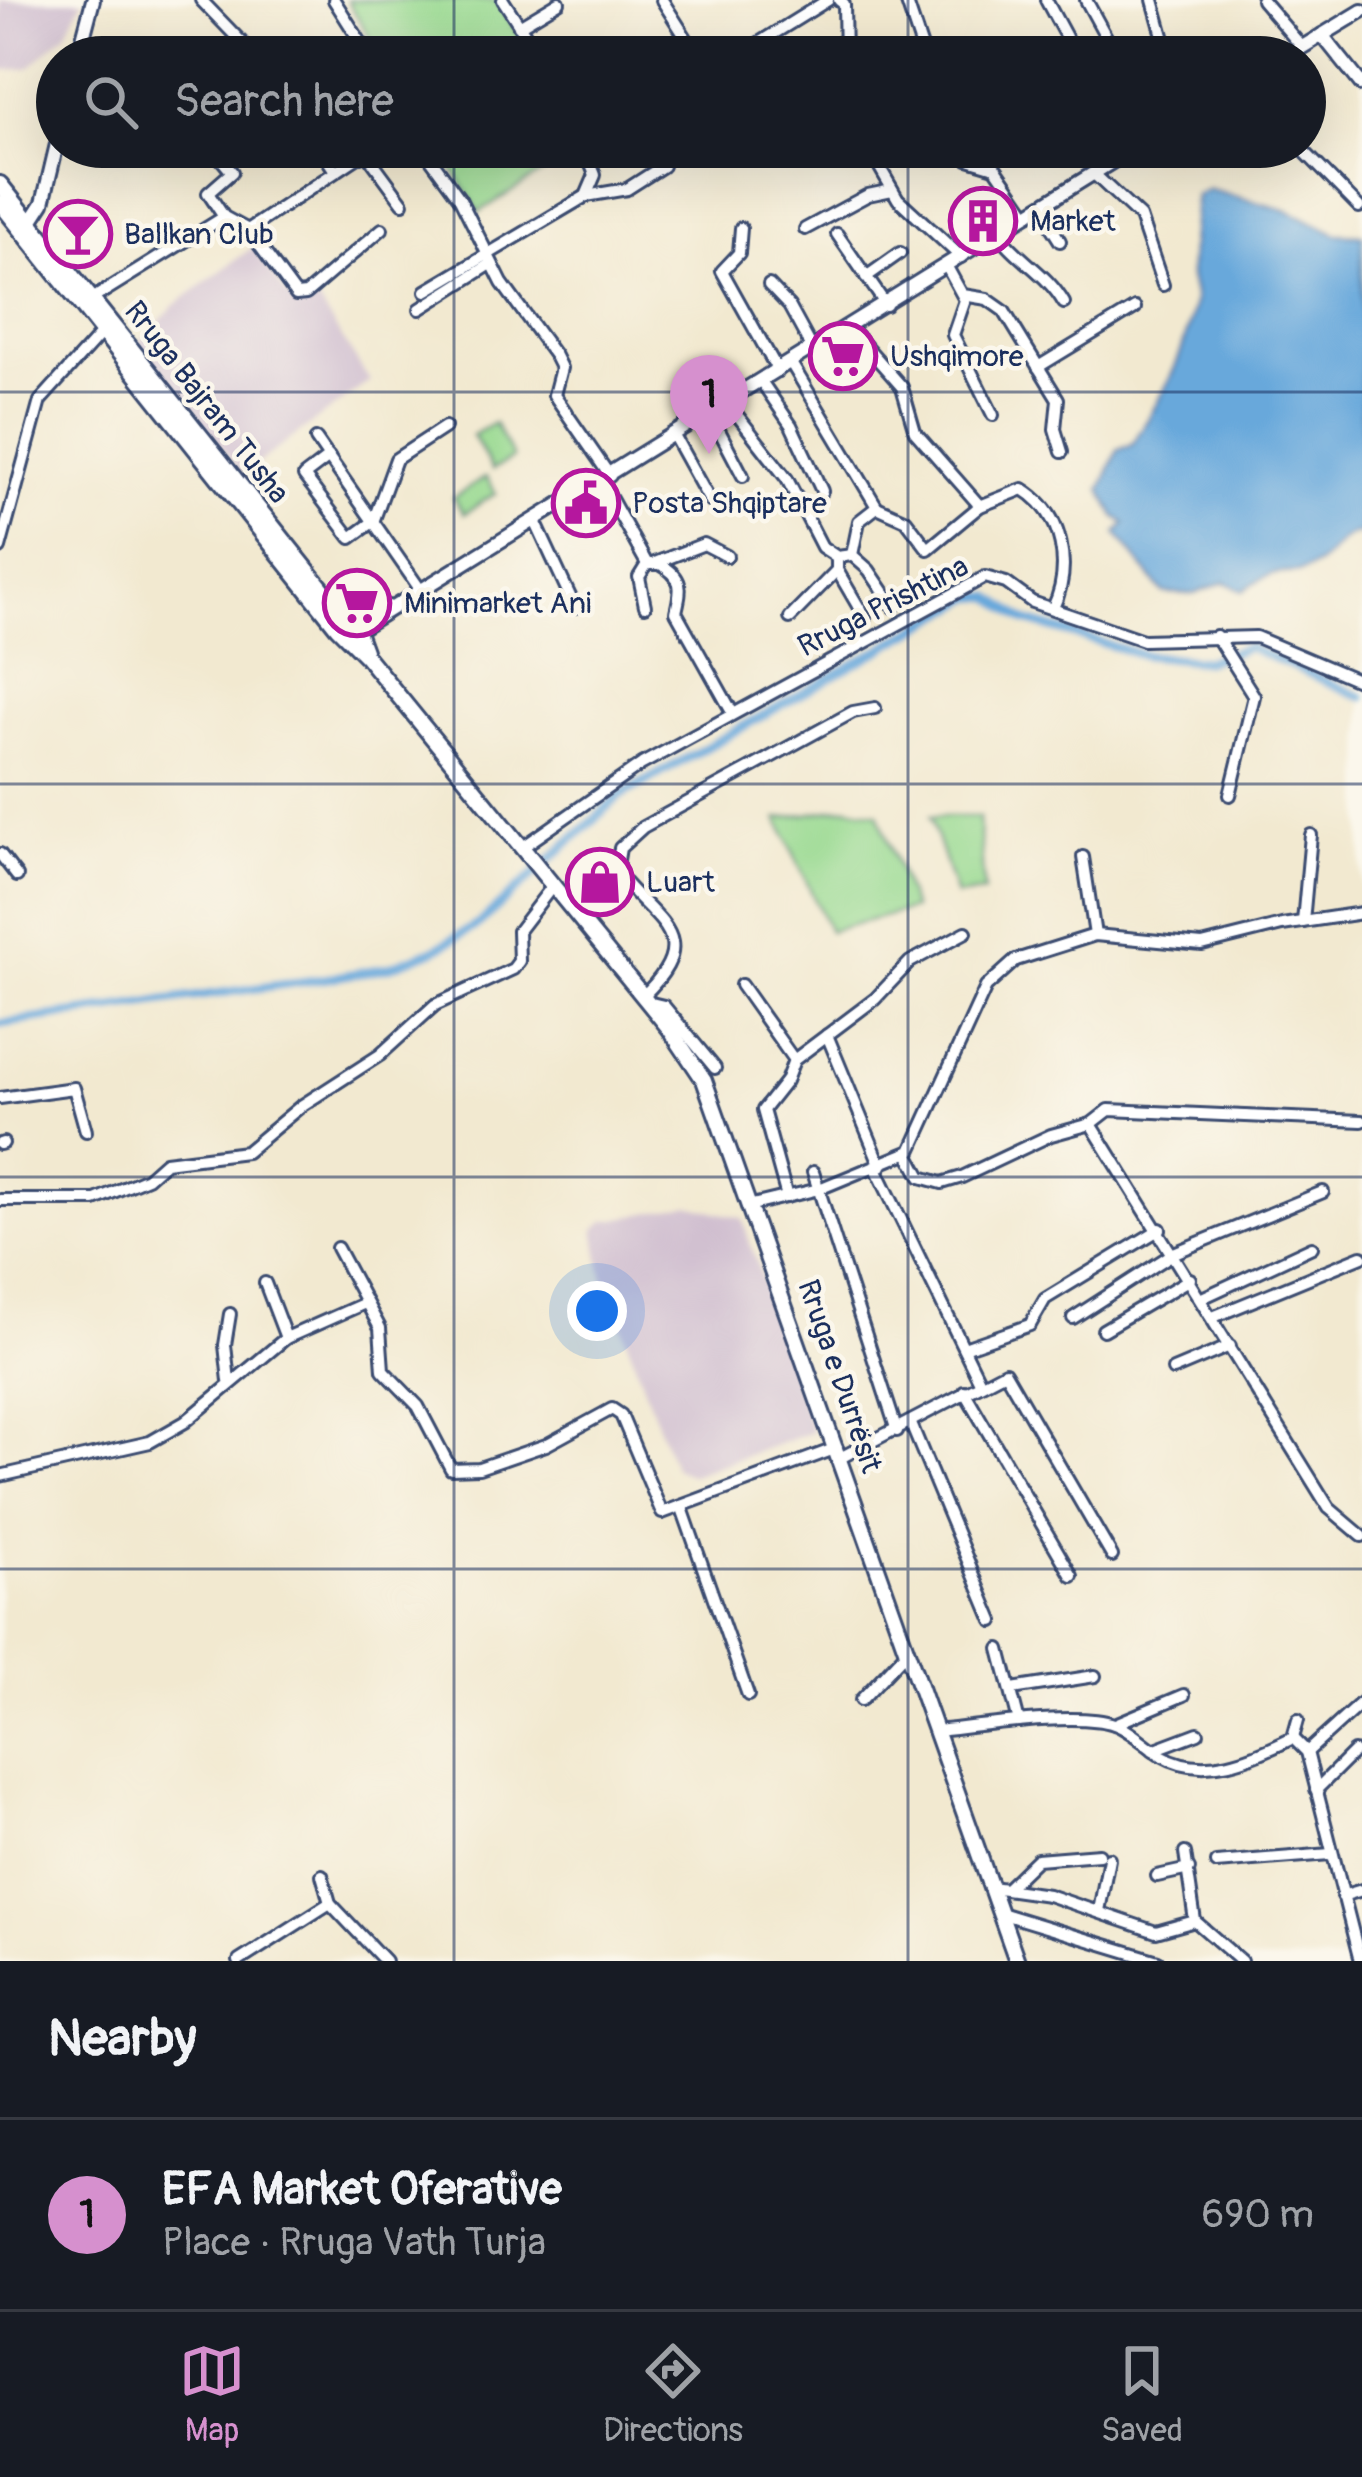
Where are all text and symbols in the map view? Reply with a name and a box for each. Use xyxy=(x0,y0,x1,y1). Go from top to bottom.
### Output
search box xyxy=(36,36,1326,168)
icon: search xyxy=(78,69,144,135)
text: Search here xyxy=(174,74,394,130)
building icon: Market xyxy=(948,186,1018,256)
bar icon: Ballkan Club xyxy=(43,199,113,269)
place label: Market xyxy=(1030,203,1117,240)
place label: Ballkan Club xyxy=(124,216,274,253)
street label: Rruga Bajram Tusha xyxy=(116,294,297,511)
supermarket icon: Ushqimore xyxy=(808,321,878,391)
place label: Ushqimore xyxy=(890,338,1024,375)
pin: 1 xyxy=(670,355,748,454)
public building icon: Posta Shqiptare xyxy=(551,468,621,538)
place label: Posta Shqiptare xyxy=(632,485,827,522)
street label: Rruga Prishtina xyxy=(792,548,975,665)
supermarket icon: Minimarket Ani xyxy=(322,568,392,638)
place label: Minimarket Ani xyxy=(404,585,591,622)
shop icon: Luart xyxy=(565,847,635,917)
place label: Luart xyxy=(646,864,716,901)
street label: Rruga e Durrësit xyxy=(789,1275,890,1478)
your location xyxy=(567,1281,627,1341)
text: Nearby xyxy=(48,2007,196,2071)
text: EFA Market Oferative xyxy=(162,2162,562,2218)
text: 1 xyxy=(79,2190,95,2239)
text: 690 m xyxy=(1201,2190,1314,2239)
text: Place · Rruga Vath Turja xyxy=(162,2218,546,2267)
tab: Map xyxy=(179,2338,245,2451)
tab: Directions xyxy=(603,2338,743,2451)
tab: Saved xyxy=(1101,2338,1183,2451)

